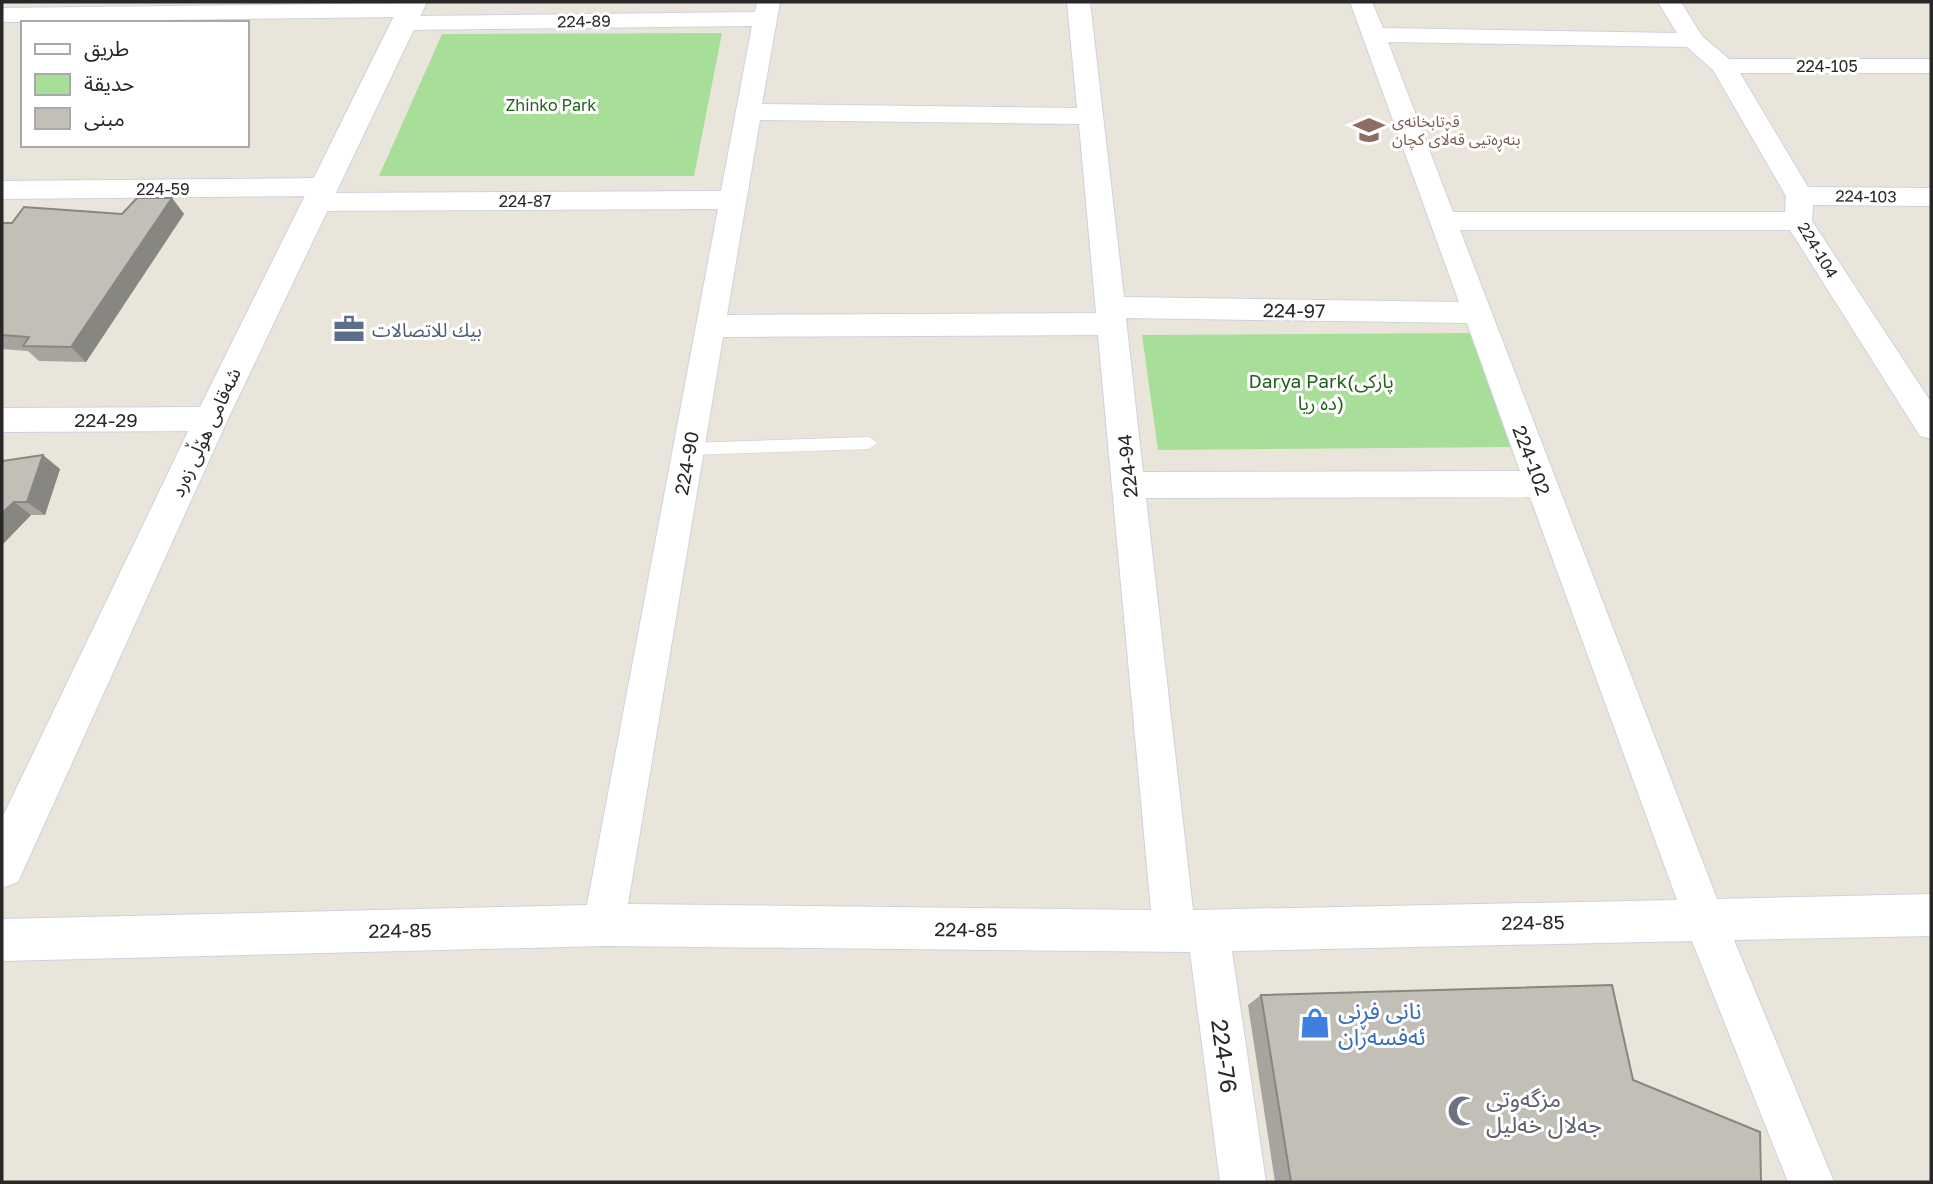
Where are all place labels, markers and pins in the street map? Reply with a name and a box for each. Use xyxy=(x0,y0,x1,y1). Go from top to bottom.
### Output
place label: قوتابخانەی بنەڕەتیی قەڵای کچان xyxy=(1392,111,1521,153)
school or university icon: قوتابخانەی بنەڕەتیی قەڵای کچان xyxy=(1352,113,1386,147)
office icon: بيك للاتصالات xyxy=(332,312,366,346)
place label: بيك للاتصالات xyxy=(372,318,482,341)
place label: نانی فڕنی ئەفسەران xyxy=(1338,996,1425,1051)
shop icon: نانی فڕنی ئەفسەران xyxy=(1298,1006,1332,1040)
place label: مزگەوتی جەلال خەلیل xyxy=(1486,1084,1602,1139)
mosque icon: مزگەوتی جەلال خەلیل xyxy=(1446,1094,1480,1128)

